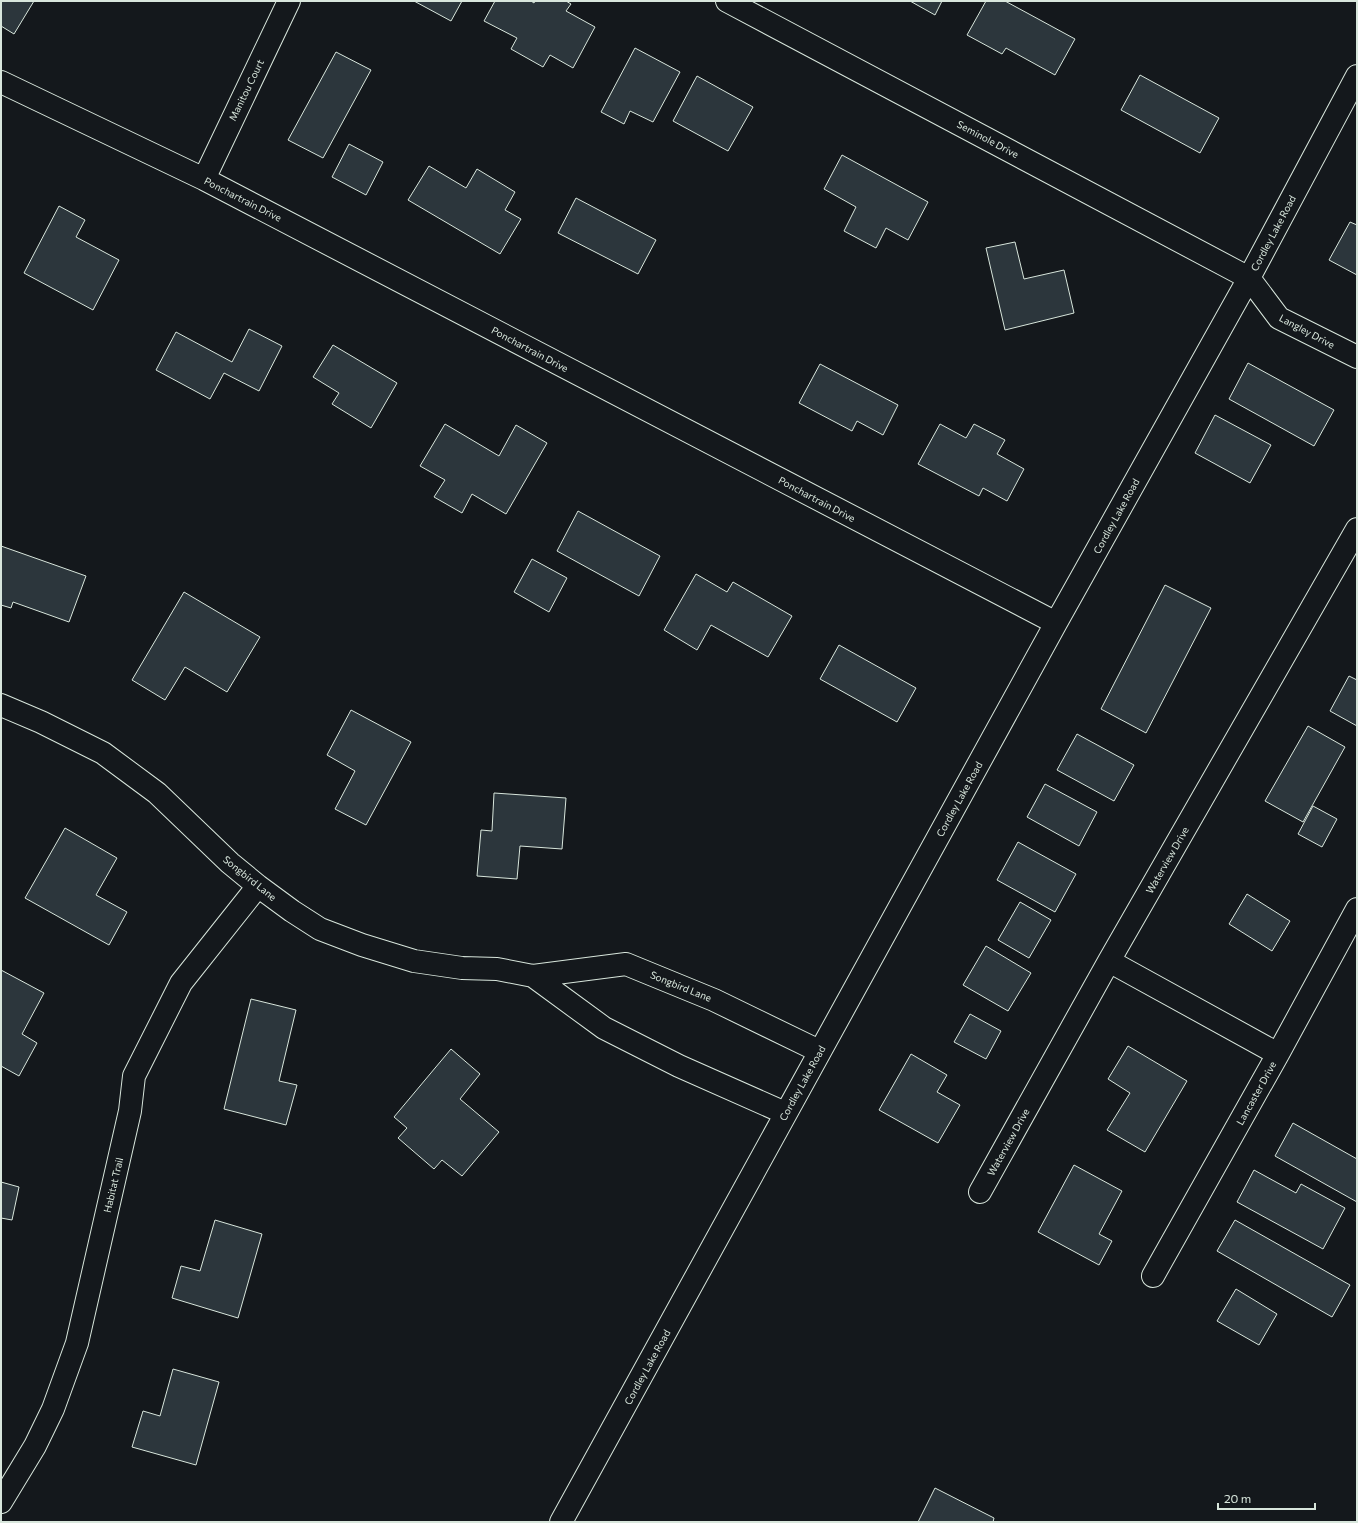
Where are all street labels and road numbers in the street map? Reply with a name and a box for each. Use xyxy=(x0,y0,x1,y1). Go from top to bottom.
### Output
street label: Manitou Court xyxy=(226,57,266,123)
street label: Seminole Drive xyxy=(955,118,1021,160)
street label: Ponchartrain Drive xyxy=(202,174,284,224)
street label: Cordley Lake Road xyxy=(1248,193,1298,273)
street label: Langley Drive xyxy=(1277,311,1337,351)
street label: Ponchartrain Drive xyxy=(490,324,570,374)
street label: Ponchartrain Drive xyxy=(777,474,857,524)
street label: Cordley Lake Road xyxy=(1090,476,1142,556)
street label: Cordley Lake Road xyxy=(933,759,985,839)
street label: Waterview Drive xyxy=(1143,824,1191,896)
street label: Songbird Lane xyxy=(221,853,279,903)
street label: Songbird Lane xyxy=(649,968,713,1004)
street label: Cordley Lake Road xyxy=(776,1043,828,1123)
street label: Lancaster Drive xyxy=(1234,1059,1278,1127)
street label: Waterview Drive xyxy=(985,1106,1031,1178)
street label: Habitat Trail xyxy=(101,1156,125,1214)
street label: Cordley Lake Road xyxy=(621,1327,673,1407)

